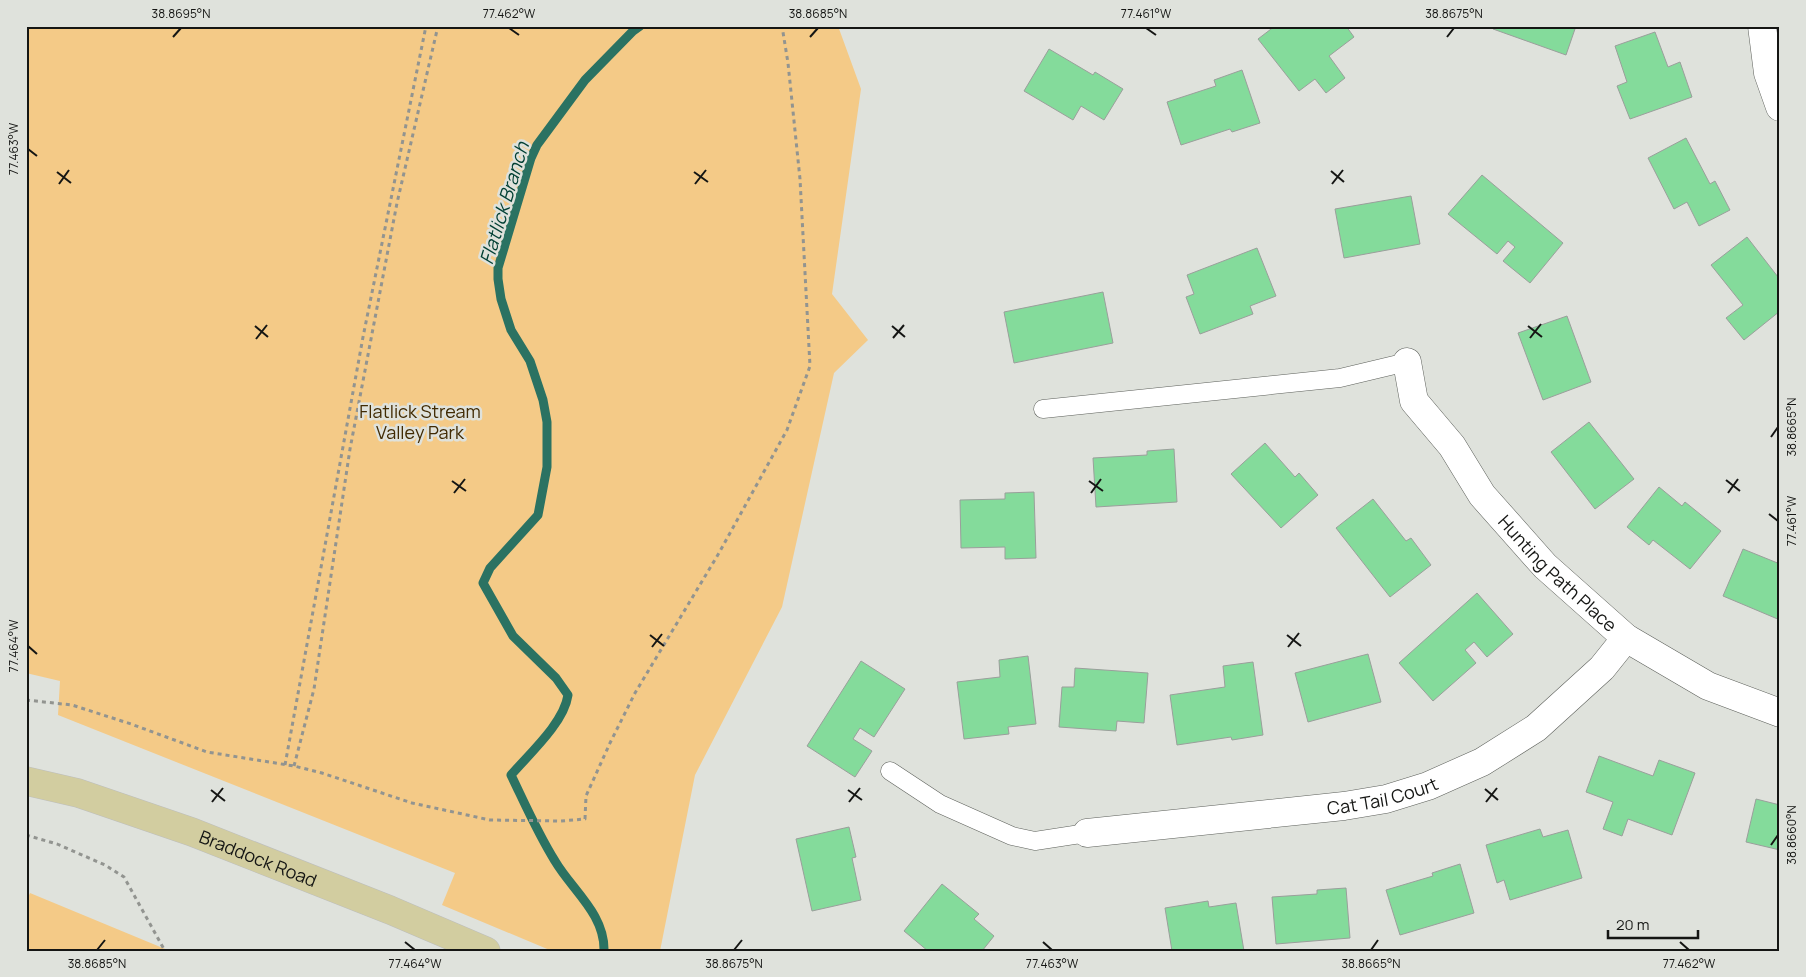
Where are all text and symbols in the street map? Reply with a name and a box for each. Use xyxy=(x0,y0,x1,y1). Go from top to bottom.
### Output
text: 38.8695°N xyxy=(152,5,210,22)
text: 77.462°W xyxy=(483,5,536,22)
text: 38.8685°N xyxy=(789,5,847,22)
text: 77.461°W xyxy=(1121,5,1172,22)
text: 38.8675°N xyxy=(1425,5,1483,22)
text: 77.463°W xyxy=(5,122,22,175)
water label: Flatlick Branch xyxy=(473,138,535,267)
text: 38.8665°N xyxy=(1783,397,1800,457)
park label: Flatlick Stream Valley Park xyxy=(359,399,481,444)
text: 77.461°W xyxy=(1783,495,1800,546)
street label: Hunting Path Place xyxy=(1493,510,1622,637)
text: 77.464°W xyxy=(5,619,22,672)
street label: Cat Tail Court xyxy=(1326,771,1442,820)
text: 38.8660°N xyxy=(1783,805,1800,865)
street label: Braddock Road xyxy=(196,824,320,892)
scale bar xyxy=(1608,907,1698,939)
text: 20 m xyxy=(1616,914,1649,935)
text: 38.8685°N xyxy=(68,955,126,972)
text: 77.464°W xyxy=(389,955,442,972)
text: 38.8675°N xyxy=(705,955,763,972)
text: 77.463°W xyxy=(1026,955,1079,972)
text: 38.8665°N xyxy=(1341,955,1401,972)
text: 77.462°W xyxy=(1663,955,1716,972)

